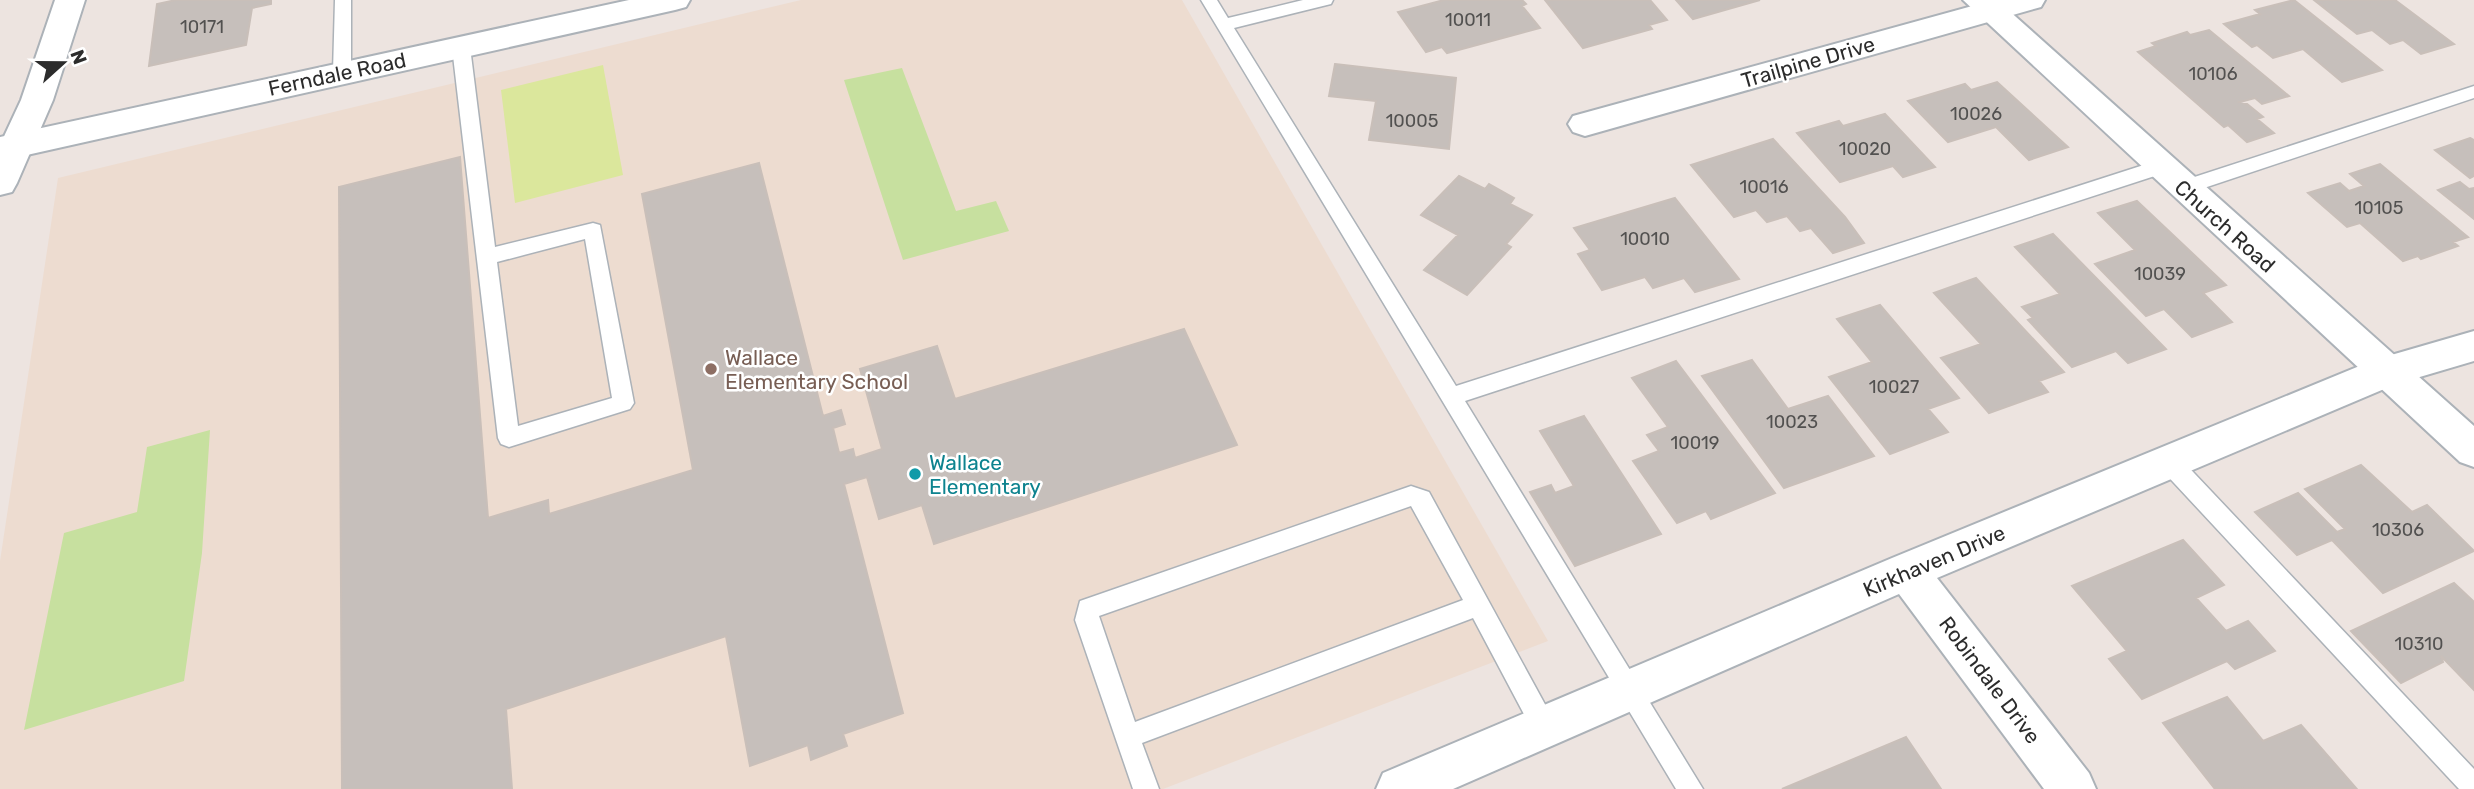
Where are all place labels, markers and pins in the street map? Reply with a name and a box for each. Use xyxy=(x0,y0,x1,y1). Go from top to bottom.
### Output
place label: Wallace Elementary School xyxy=(725,345,908,394)
marker: Wallace Elementary School xyxy=(703,361,719,377)
place label: Wallace Elementary xyxy=(929,450,1041,499)
marker: Wallace Elementary xyxy=(907,466,923,482)

